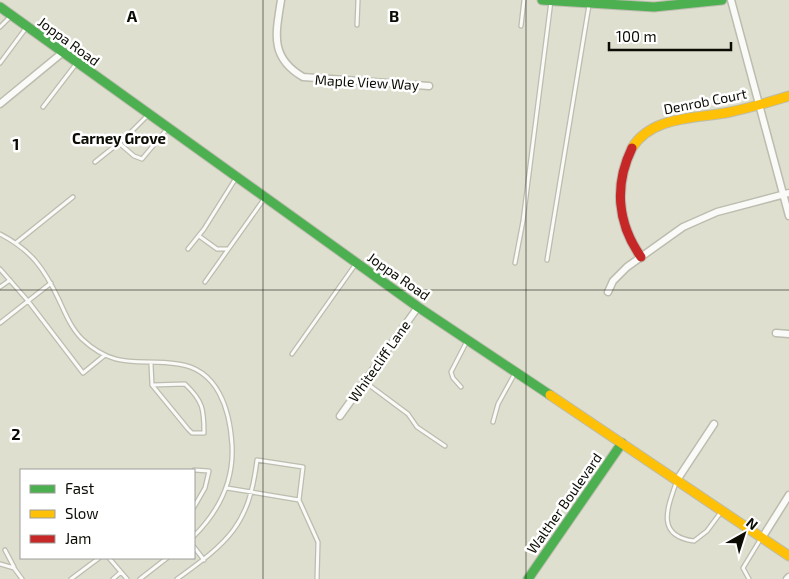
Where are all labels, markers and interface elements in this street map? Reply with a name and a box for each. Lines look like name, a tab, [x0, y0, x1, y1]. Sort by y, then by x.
text: A	[127, 6, 138, 25]
text: B	[389, 6, 399, 25]
street label: Joppa Road	[35, 13, 103, 69]
scale bar	[609, 20, 732, 52]
text: 100 m	[616, 27, 657, 45]
street label: Maple View Way	[314, 71, 420, 93]
street label: Denrob Court	[662, 85, 748, 117]
district label: Carney Grove	[72, 129, 166, 148]
text: 1	[13, 134, 19, 153]
street label: Joppa Road	[365, 248, 433, 304]
street label: Whitecliff Lane	[345, 317, 413, 405]
text: 2	[11, 424, 21, 443]
street label: Walther Boulevard	[523, 449, 605, 557]
legend	[20, 469, 195, 559]
text: Fast	[65, 479, 95, 497]
text: Slow	[65, 504, 99, 522]
north arrow	[719, 509, 769, 559]
text: N	[743, 514, 762, 533]
text: Jam	[65, 529, 91, 547]

